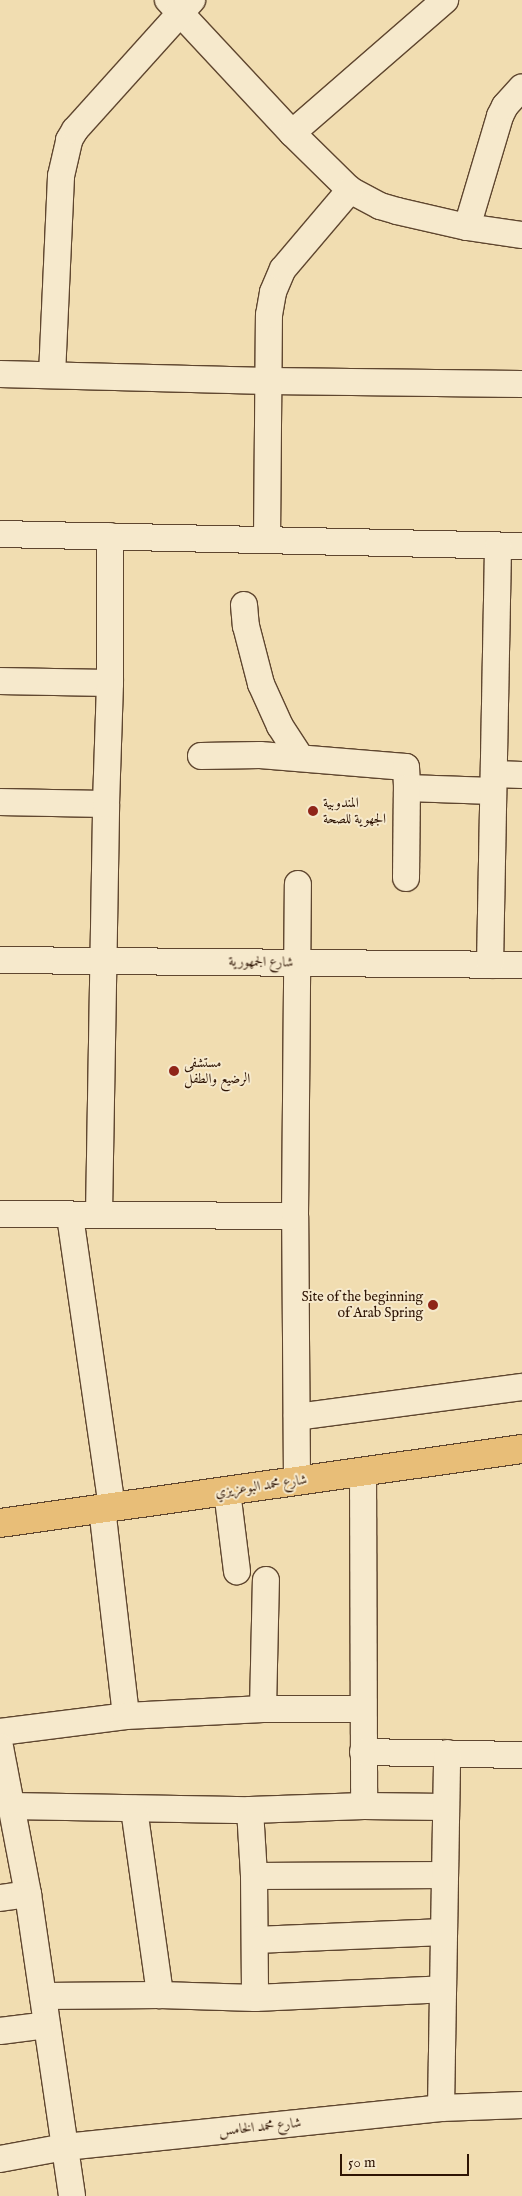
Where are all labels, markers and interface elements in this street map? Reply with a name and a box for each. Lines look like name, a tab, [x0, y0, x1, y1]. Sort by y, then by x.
place label: المندوبية الجهوية للصحة	[323, 795, 386, 828]
marker: المندوبية الجهوية للصحة	[307, 805, 319, 817]
street label: شارع الجمهورية	[228, 953, 294, 971]
place label: مستشفى الرضيع والطفل	[184, 1055, 250, 1088]
marker: مستشفى الرضيع والطفل	[168, 1065, 180, 1077]
place label: Site of the beginning of Arab Spring	[302, 1289, 423, 1321]
marker: Site of the beginning of Arab Spring	[427, 1299, 439, 1311]
street label: شارع محمد البوعزيزي	[214, 1471, 308, 1501]
street label: شارع محمد الخامس	[218, 2114, 302, 2140]
scale bar	[342, 2144, 471, 2176]
text: 50 m	[348, 2153, 376, 2172]

